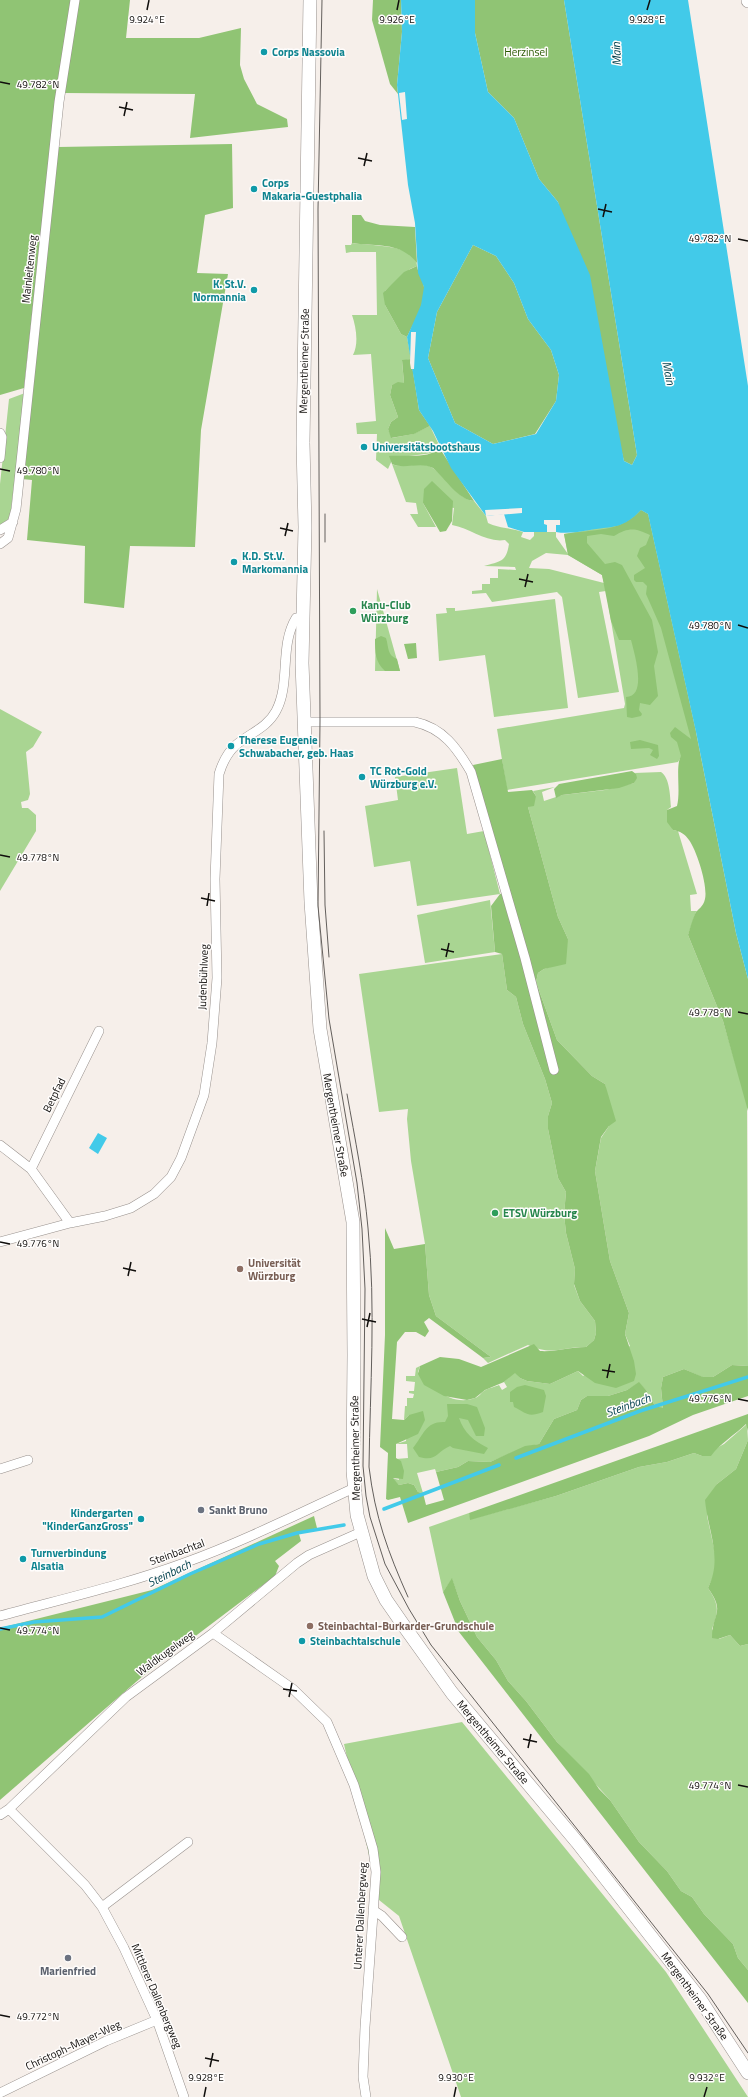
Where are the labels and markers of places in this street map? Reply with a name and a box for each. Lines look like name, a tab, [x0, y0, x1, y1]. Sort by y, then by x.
place label: Corps Nassovia	[272, 44, 345, 60]
marker: Corps Nassovia	[259, 47, 269, 57]
place label: Corps Makaria-Guestphalia	[262, 175, 362, 204]
marker: Corps Makaria-Guestphalia	[249, 184, 259, 194]
place label: K. St.V. Normannia	[193, 276, 246, 305]
marker: K. St.V. Normannia	[249, 285, 259, 295]
place label: Universitätsbootshaus	[372, 439, 480, 455]
marker: Universitätsbootshaus	[359, 442, 369, 452]
place label: K.D. St.V. Markomannia	[242, 548, 308, 577]
marker: K.D. St.V. Markomannia	[229, 557, 239, 567]
place label: Kanu-Club Würzburg	[361, 597, 411, 626]
marker: Kanu-Club Würzburg	[348, 606, 358, 616]
place label: Therese Eugenie Schwabacher, geb. Haas	[239, 732, 354, 761]
marker: Therese Eugenie Schwabacher, geb. Haas	[226, 741, 236, 751]
place label: TC Rot-Gold Würzburg e.V.	[370, 763, 437, 792]
marker: TC Rot-Gold Würzburg e.V.	[357, 772, 367, 782]
place label: ETSV Würzburg	[503, 1205, 577, 1221]
marker: ETSV Würzburg	[490, 1208, 500, 1218]
place label: Universität Würzburg	[248, 1255, 301, 1284]
marker: Universität Würzburg	[235, 1264, 245, 1274]
place label: Sankt Bruno	[209, 1502, 268, 1518]
place label: Kindergarten "KinderGanzGross"	[42, 1505, 133, 1534]
marker: Sankt Bruno	[196, 1505, 206, 1515]
marker: Kindergarten "KinderGanzGross"	[136, 1514, 146, 1524]
place label: Turnverbindung Alsatia	[31, 1545, 107, 1574]
marker: Turnverbindung Alsatia	[18, 1554, 28, 1564]
place label: Steinbachtal-Burkarder-Grundschule	[318, 1618, 495, 1634]
marker: Steinbachtal-Burkarder-Grundschule	[305, 1621, 315, 1631]
place label: Steinbachtalschule	[310, 1633, 401, 1649]
marker: Steinbachtalschule	[297, 1636, 307, 1646]
marker: Marienfried	[63, 1953, 73, 1963]
place label: Marienfried	[40, 1963, 96, 1979]

